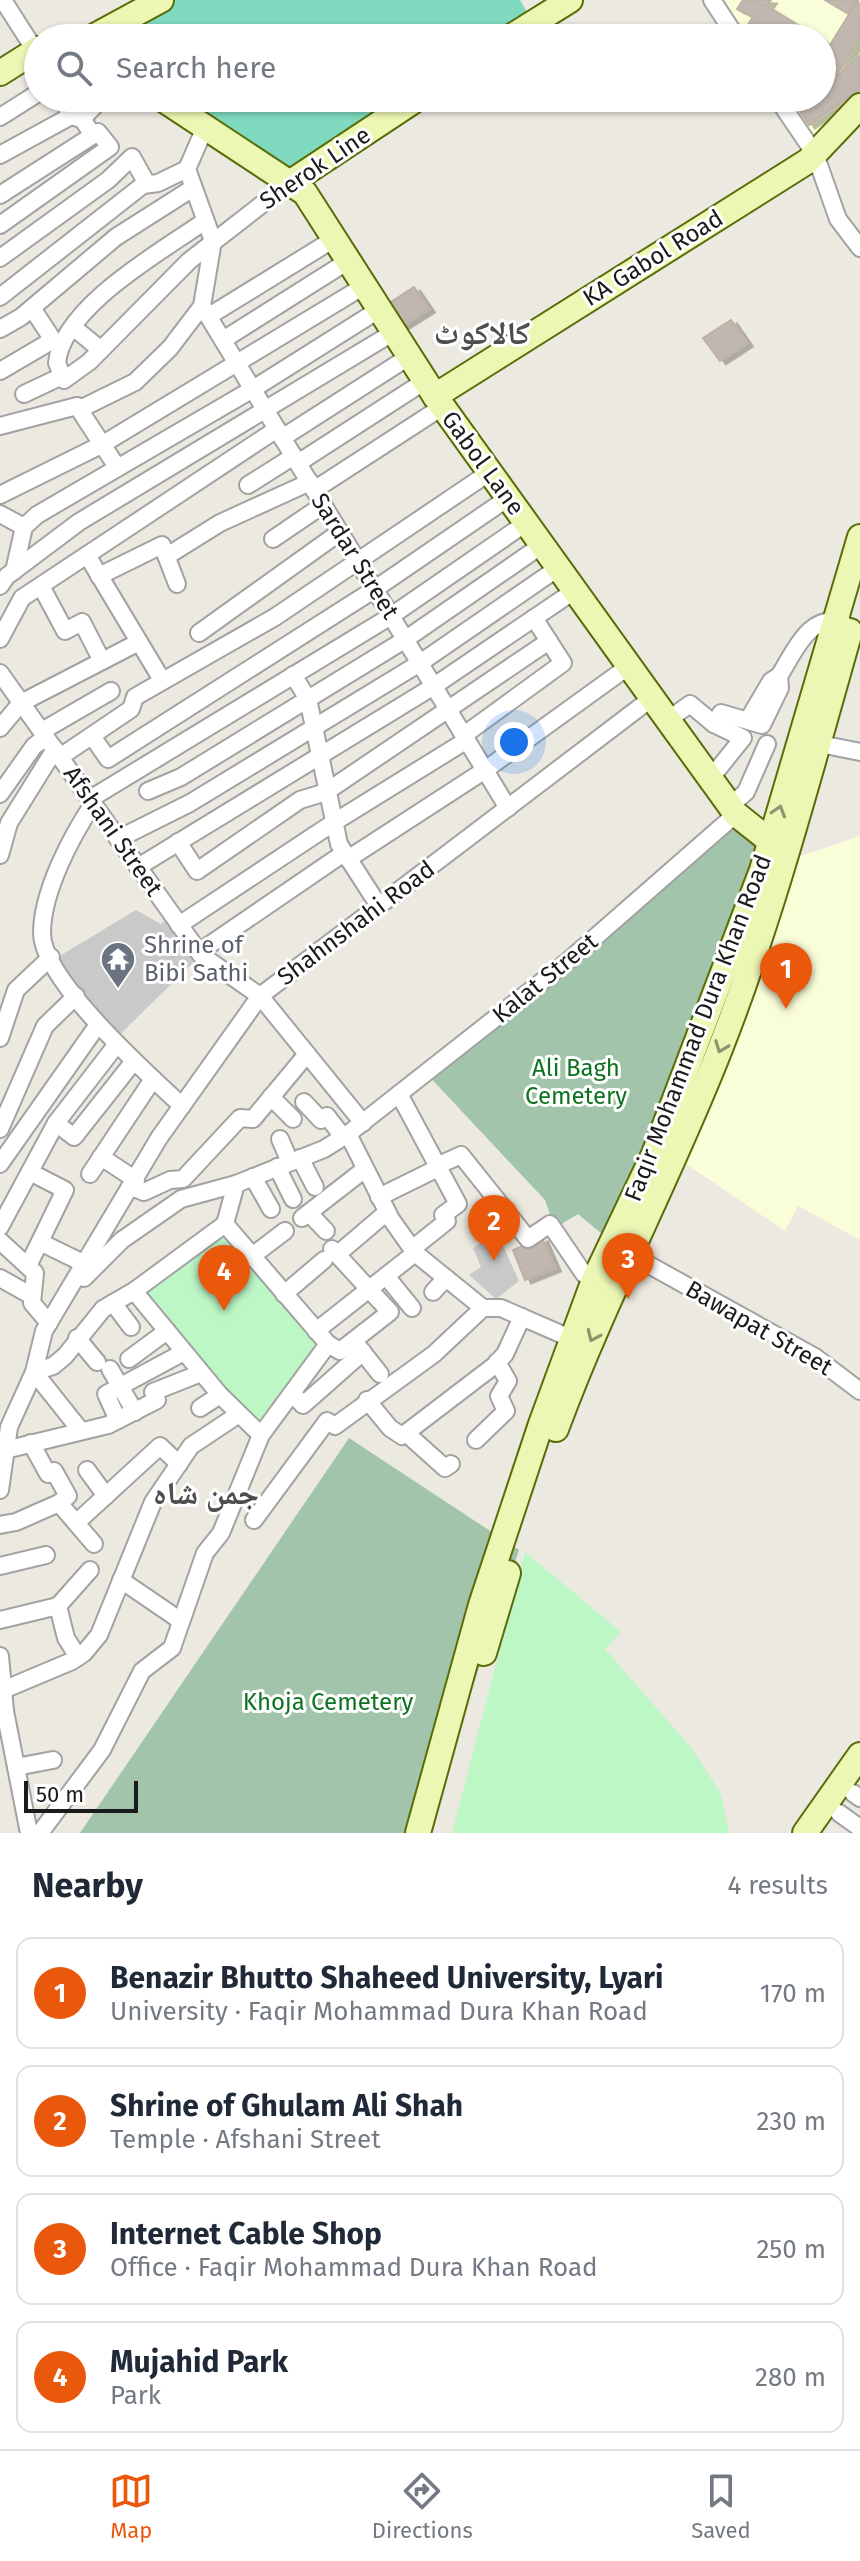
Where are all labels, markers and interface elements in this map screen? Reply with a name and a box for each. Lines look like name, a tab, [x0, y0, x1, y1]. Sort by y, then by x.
search box	[24, 24, 836, 112]
icon: search	[52, 46, 96, 90]
text: Search here	[116, 50, 276, 86]
street label: Sherok Line	[254, 121, 376, 215]
street label: KA Gabol Road	[578, 204, 728, 312]
district label: کالاکوٹ	[434, 314, 530, 352]
street label: Gabol Lane	[436, 406, 530, 520]
street label: Sardar Street	[305, 488, 405, 624]
your location	[494, 722, 534, 762]
street label: Afshani Street	[58, 761, 168, 902]
one-way arrow	[770, 804, 786, 818]
street label: Faqir Mohammad Dura Khan Road	[619, 851, 777, 1205]
street label: Shahnshahi Road	[272, 855, 440, 991]
street label: Kalat Street	[487, 927, 603, 1029]
place label: Shrine of Bibi Sathi	[144, 931, 248, 987]
temple icon: Shrine of Bibi Sathi	[99, 940, 137, 990]
pin: 1	[760, 943, 812, 1009]
one-way arrow	[714, 1039, 731, 1053]
park label: Ali Bagh Cemetery	[525, 1054, 627, 1110]
pin: 2	[468, 1195, 520, 1261]
pin: 3	[602, 1233, 654, 1299]
pin: 4	[198, 1245, 250, 1311]
street label: Bawapat Street	[681, 1275, 838, 1381]
one-way arrow	[587, 1328, 603, 1342]
district label: جمن شاہ	[153, 1474, 259, 1512]
park label: Khoja Cemetery	[243, 1688, 413, 1716]
scale bar	[24, 1777, 138, 1813]
text: 50 m	[36, 1781, 84, 1808]
text: Nearby	[32, 1865, 143, 1906]
text: 4 results	[727, 1870, 828, 1901]
text: Benazir Bhutto Shaheed University, Lyari	[110, 1960, 664, 1996]
text: 1	[54, 1978, 66, 2009]
text: 170 m	[760, 1978, 826, 2009]
text: University · Faqir Mohammad Dura Khan Road	[110, 1996, 648, 2027]
text: Shrine of Ghulam Ali Shah	[110, 2088, 463, 2124]
text: 2	[53, 2106, 67, 2137]
text: 230 m	[757, 2106, 826, 2137]
text: Temple · Afshani Street	[110, 2124, 381, 2155]
text: Internet Cable Shop	[110, 2216, 382, 2252]
text: 3	[53, 2234, 67, 2265]
text: 250 m	[756, 2234, 826, 2265]
text: Office · Faqir Mohammad Dura Khan Road	[110, 2252, 598, 2283]
text: Mujahid Park	[110, 2344, 288, 2380]
text: 4	[53, 2362, 67, 2393]
text: 280 m	[755, 2362, 826, 2393]
text: Park	[110, 2380, 161, 2411]
tab: Map	[109, 2469, 153, 2544]
tab: Directions	[372, 2469, 473, 2544]
tab: Saved	[691, 2469, 751, 2544]

